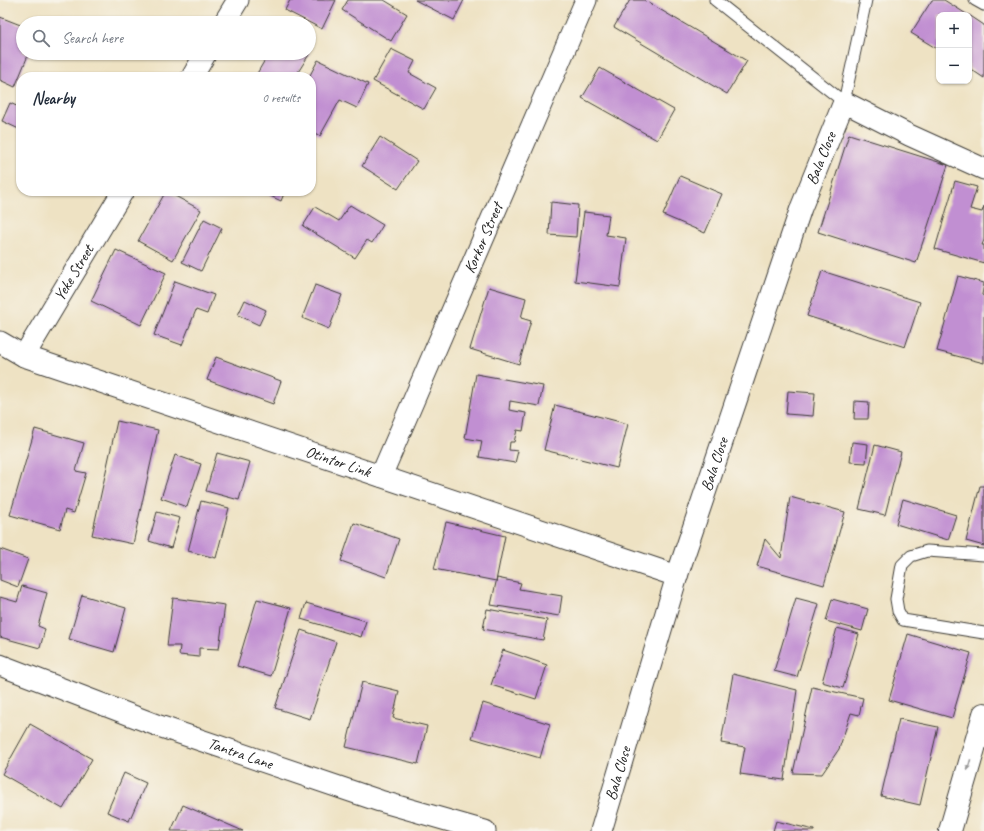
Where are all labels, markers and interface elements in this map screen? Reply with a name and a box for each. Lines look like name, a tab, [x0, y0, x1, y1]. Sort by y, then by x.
map controls	[936, 12, 972, 84]
button: +	[936, 12, 972, 48]
search box	[16, 16, 316, 60]
icon: search	[30, 27, 52, 49]
text: Search here	[62, 29, 123, 48]
button: −	[936, 48, 972, 84]
text: Nearby	[32, 88, 75, 109]
text: 0 results	[262, 90, 300, 106]
street label: Bala Close	[802, 127, 841, 188]
street label: Korkor Street	[460, 197, 508, 276]
street label: Yeke Street	[49, 240, 99, 304]
street label: Bala Close	[696, 433, 734, 494]
street label: Otintor Link	[303, 442, 374, 482]
street label: Tantra Lane	[205, 733, 277, 774]
street label: Bala Close	[601, 743, 636, 803]
one-way arrow	[966, 759, 972, 771]

